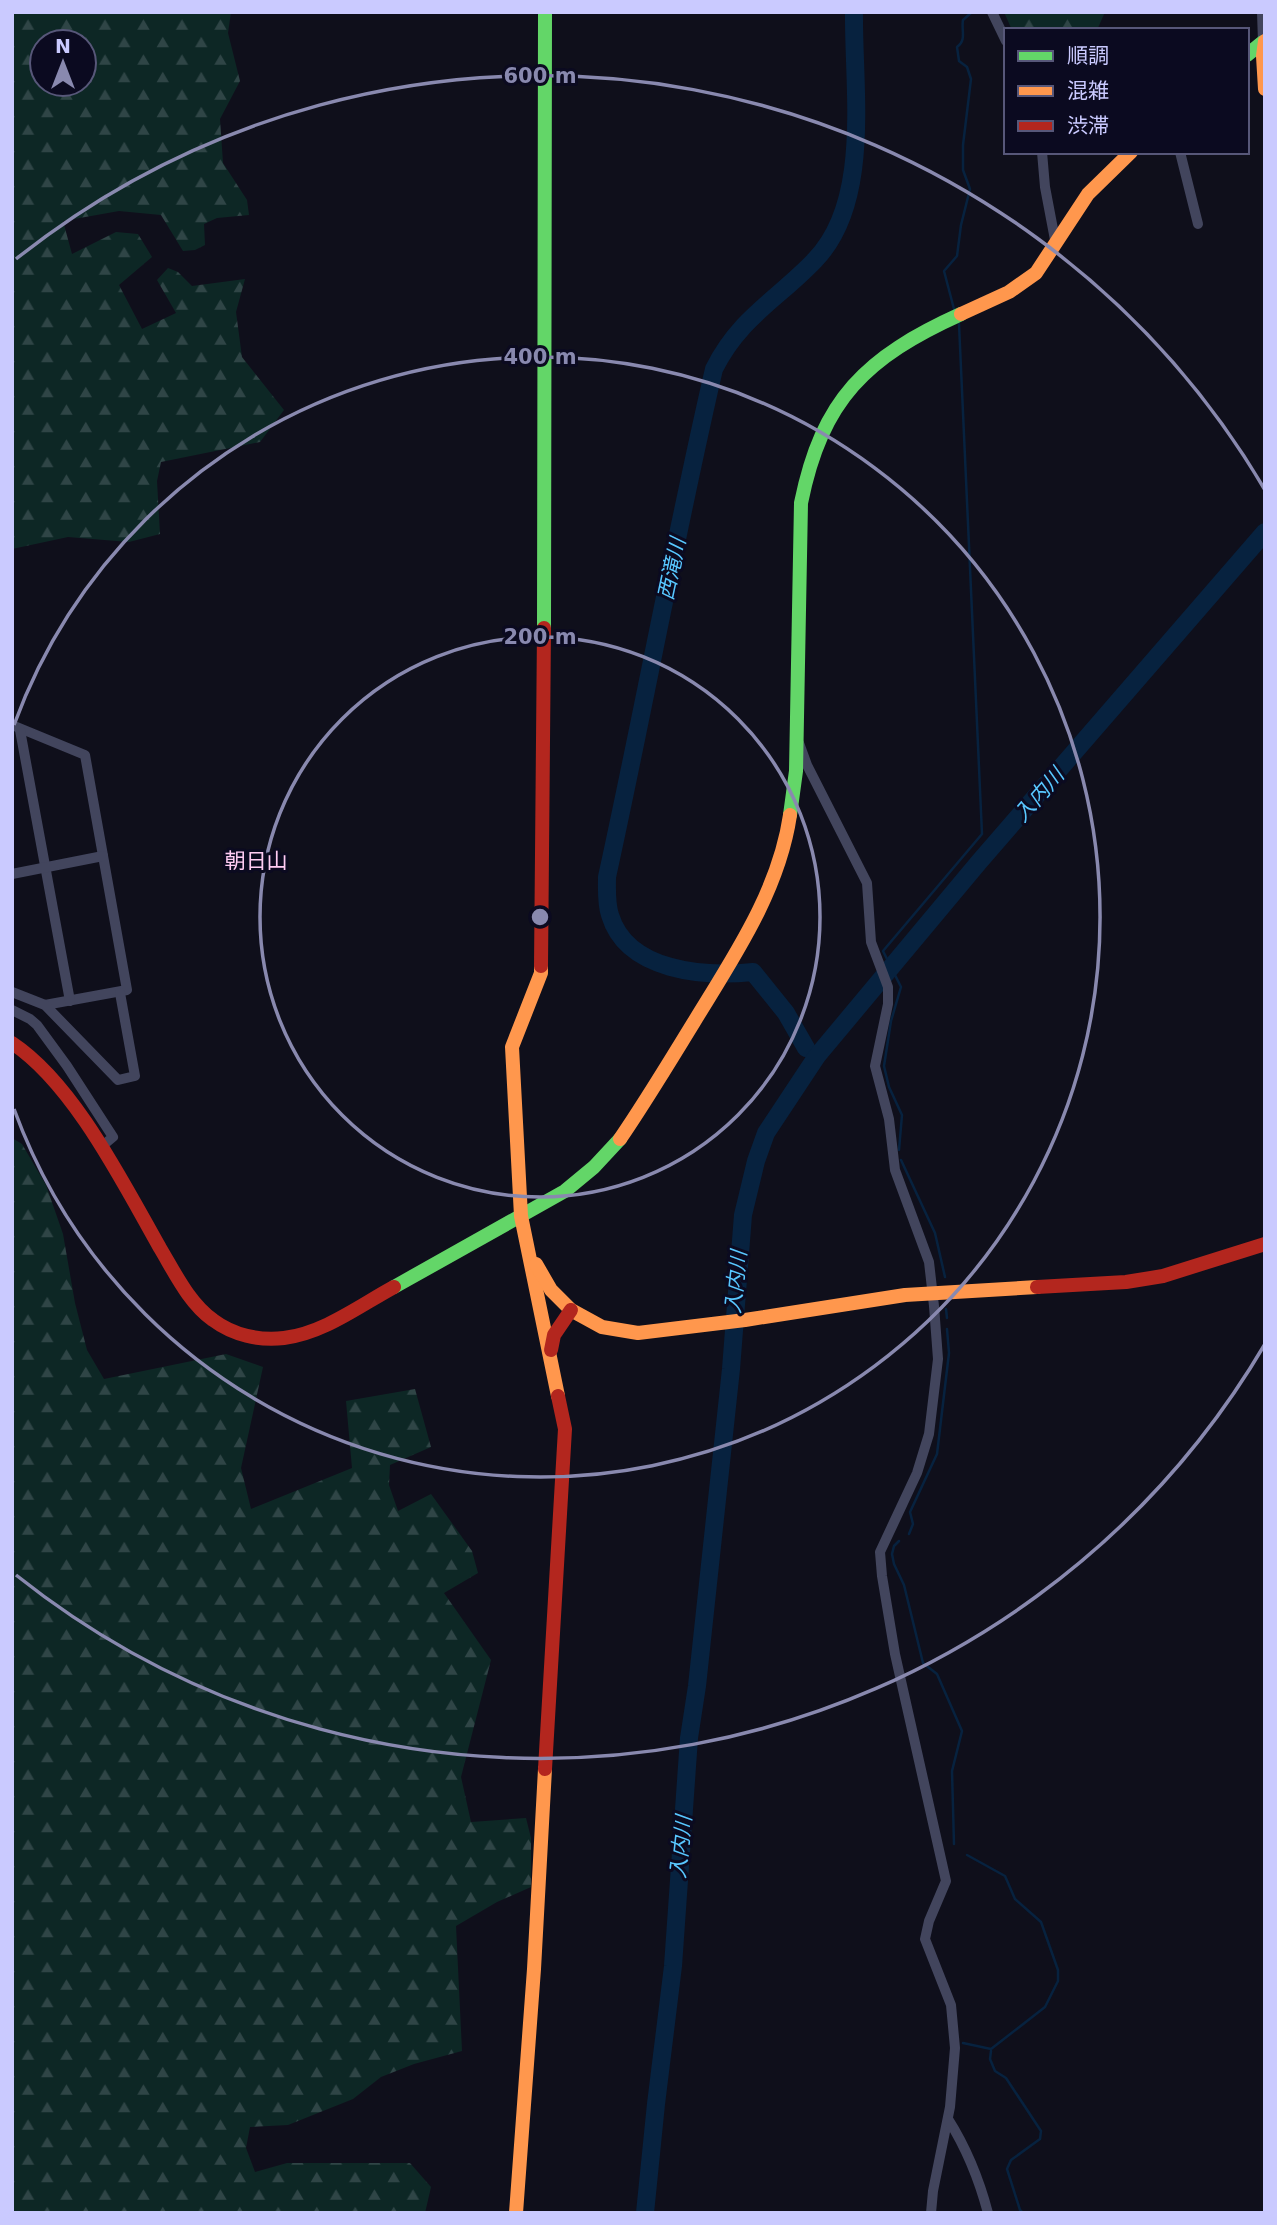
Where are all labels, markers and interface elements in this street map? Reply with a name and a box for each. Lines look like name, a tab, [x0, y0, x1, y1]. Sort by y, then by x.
north arrow	[28, 28, 98, 98]
legend	[1004, 28, 1249, 154]
text: N	[55, 35, 71, 57]
text: 順調	[1067, 44, 1109, 68]
text: 600 m	[503, 64, 577, 88]
text: 混雑	[1067, 79, 1109, 103]
text: 渋滞	[1067, 114, 1109, 138]
text: 400 m	[503, 345, 577, 369]
water label: 西滝川	[654, 534, 691, 602]
text: 200 m	[503, 625, 577, 649]
water label: 入内川	[1009, 762, 1070, 827]
district label: 朝日山	[225, 849, 288, 873]
centre of rings	[528, 905, 552, 929]
water label: 入内川	[721, 1247, 751, 1315]
water label: 入内川	[666, 1812, 696, 1880]

